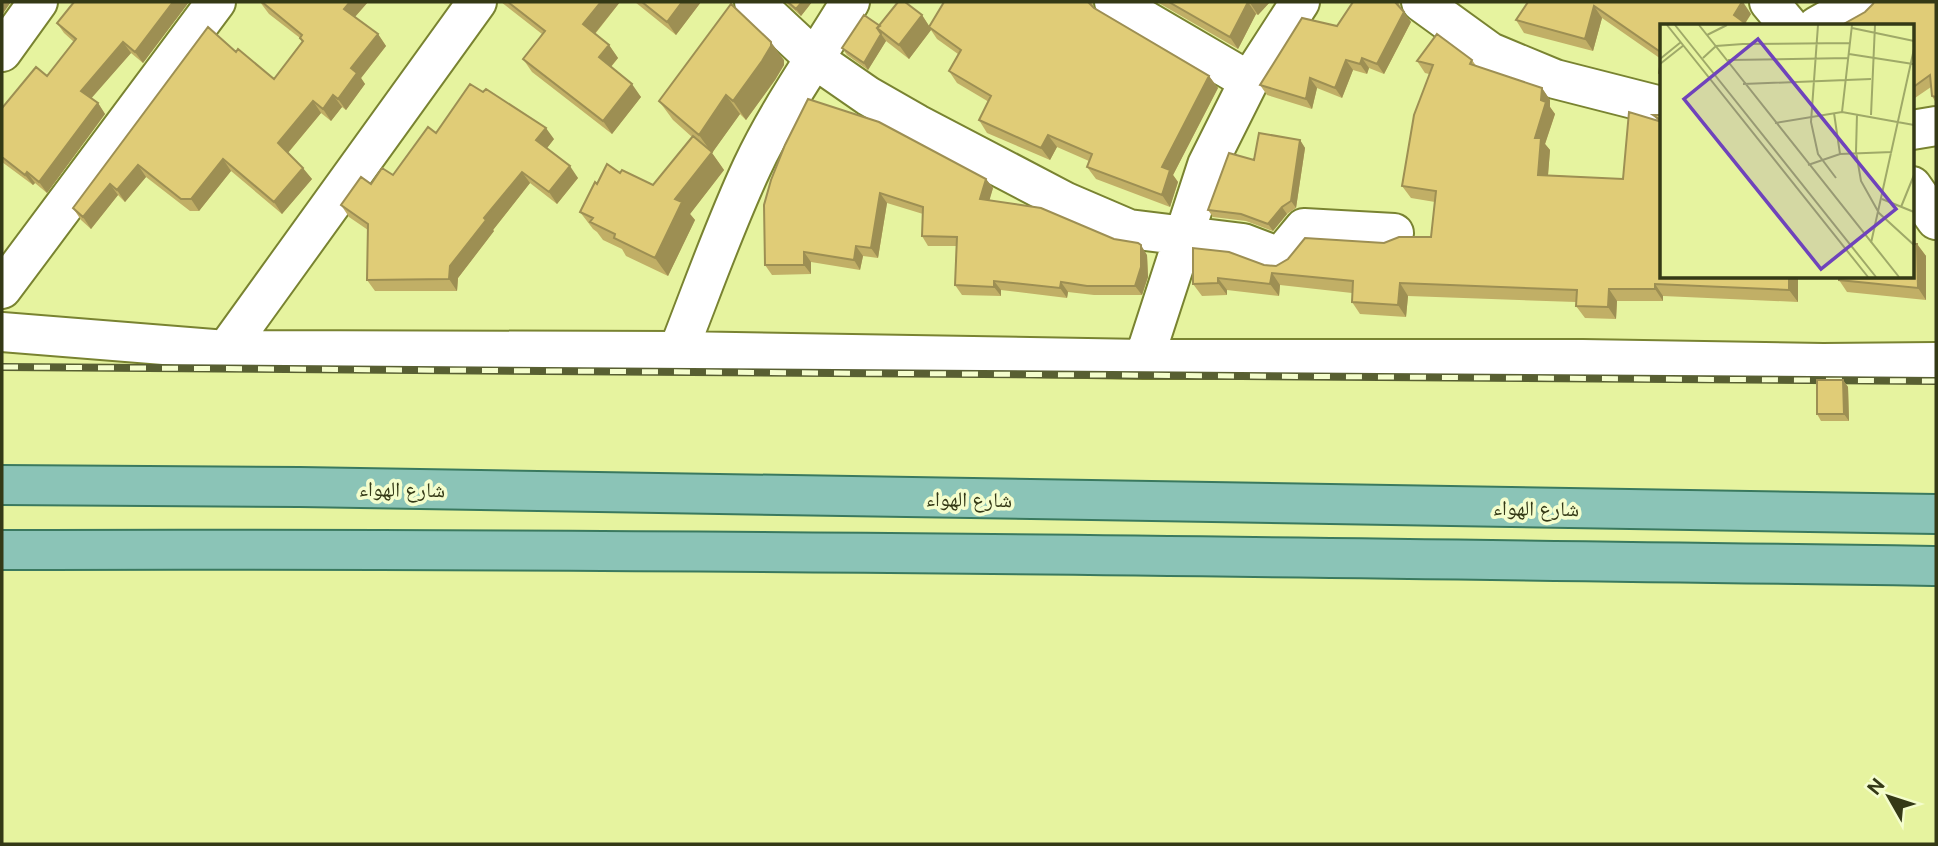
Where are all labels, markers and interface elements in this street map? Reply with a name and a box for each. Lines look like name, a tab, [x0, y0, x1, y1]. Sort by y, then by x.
inset map	[1660, 24, 1913, 278]
street label: شارع الهواء	[359, 476, 445, 503]
street label: شارع الهواء	[926, 486, 1012, 513]
street label: شارع الهواء	[1493, 495, 1579, 522]
north arrow	[1854, 762, 1924, 832]
text: N	[1863, 774, 1889, 799]

